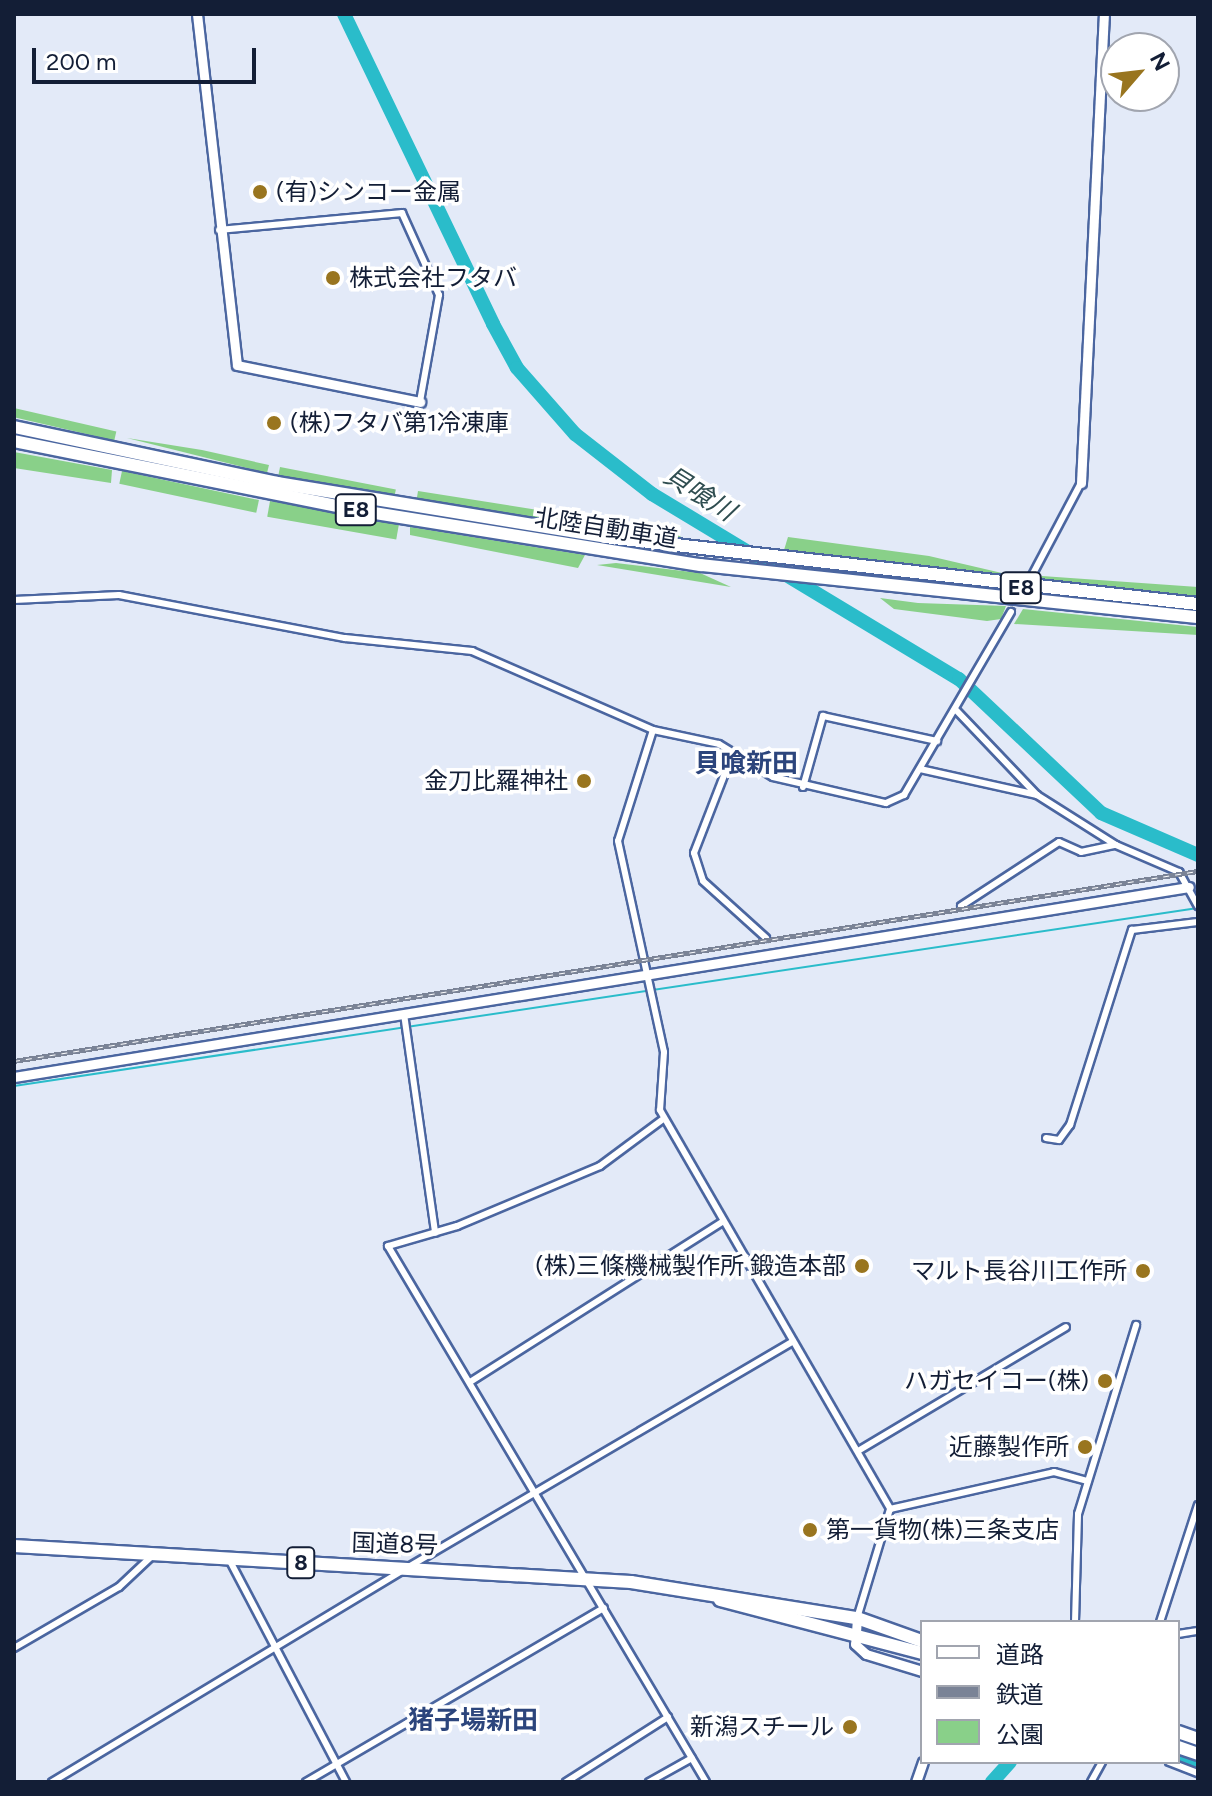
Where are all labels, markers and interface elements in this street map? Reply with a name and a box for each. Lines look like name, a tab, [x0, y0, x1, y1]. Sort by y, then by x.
scale bar	[36, 32, 260, 82]
north arrow	[1100, 32, 1180, 112]
text: 200 m	[46, 47, 117, 76]
text: N	[1144, 48, 1176, 75]
place label: (有)シンコー金属	[276, 178, 461, 206]
marker: (有)シンコー金属	[251, 183, 269, 201]
place label: 株式会社フタバ	[349, 264, 517, 292]
marker: 株式会社フタバ	[324, 269, 342, 287]
place label: (株)フタバ第1冷凍庫	[290, 409, 509, 437]
marker: (株)フタバ第1冷凍庫	[265, 414, 283, 432]
water label: 貝喰川	[658, 460, 740, 528]
road number: E8	[334, 492, 378, 528]
street label: 北陸自動車道	[533, 503, 679, 553]
road number: E8	[999, 570, 1043, 606]
district label: 貝喰新田	[694, 748, 798, 780]
place label: 金刀比羅神社	[424, 767, 568, 795]
marker: 金刀比羅神社	[575, 772, 593, 790]
place label: (株)三條機械製作所 鍛造本部	[535, 1252, 846, 1280]
marker: (株)三條機械製作所 鍛造本部	[853, 1257, 871, 1275]
place label: マルト長谷川工作所	[911, 1257, 1127, 1285]
marker: マルト長谷川工作所	[1134, 1262, 1152, 1280]
place label: ハガセイコー(株)	[904, 1367, 1089, 1395]
marker: ハガセイコー(株)	[1096, 1372, 1114, 1390]
place label: 近藤製作所	[949, 1433, 1069, 1461]
marker: 近藤製作所	[1076, 1438, 1094, 1456]
place label: 第一貨物(株)三条支店	[826, 1516, 1059, 1544]
marker: 第一貨物(株)三条支店	[801, 1521, 819, 1539]
street label: 国道8号	[351, 1528, 439, 1560]
road number: 8	[285, 1545, 317, 1581]
legend	[920, 1620, 1180, 1764]
text: 道路	[996, 1640, 1044, 1669]
text: 鉄道	[996, 1680, 1044, 1709]
district label: 猪子場新田	[408, 1705, 538, 1737]
place label: 新潟スチール	[690, 1713, 834, 1741]
marker: 新潟スチール	[841, 1718, 859, 1736]
text: 公園	[996, 1720, 1044, 1749]

